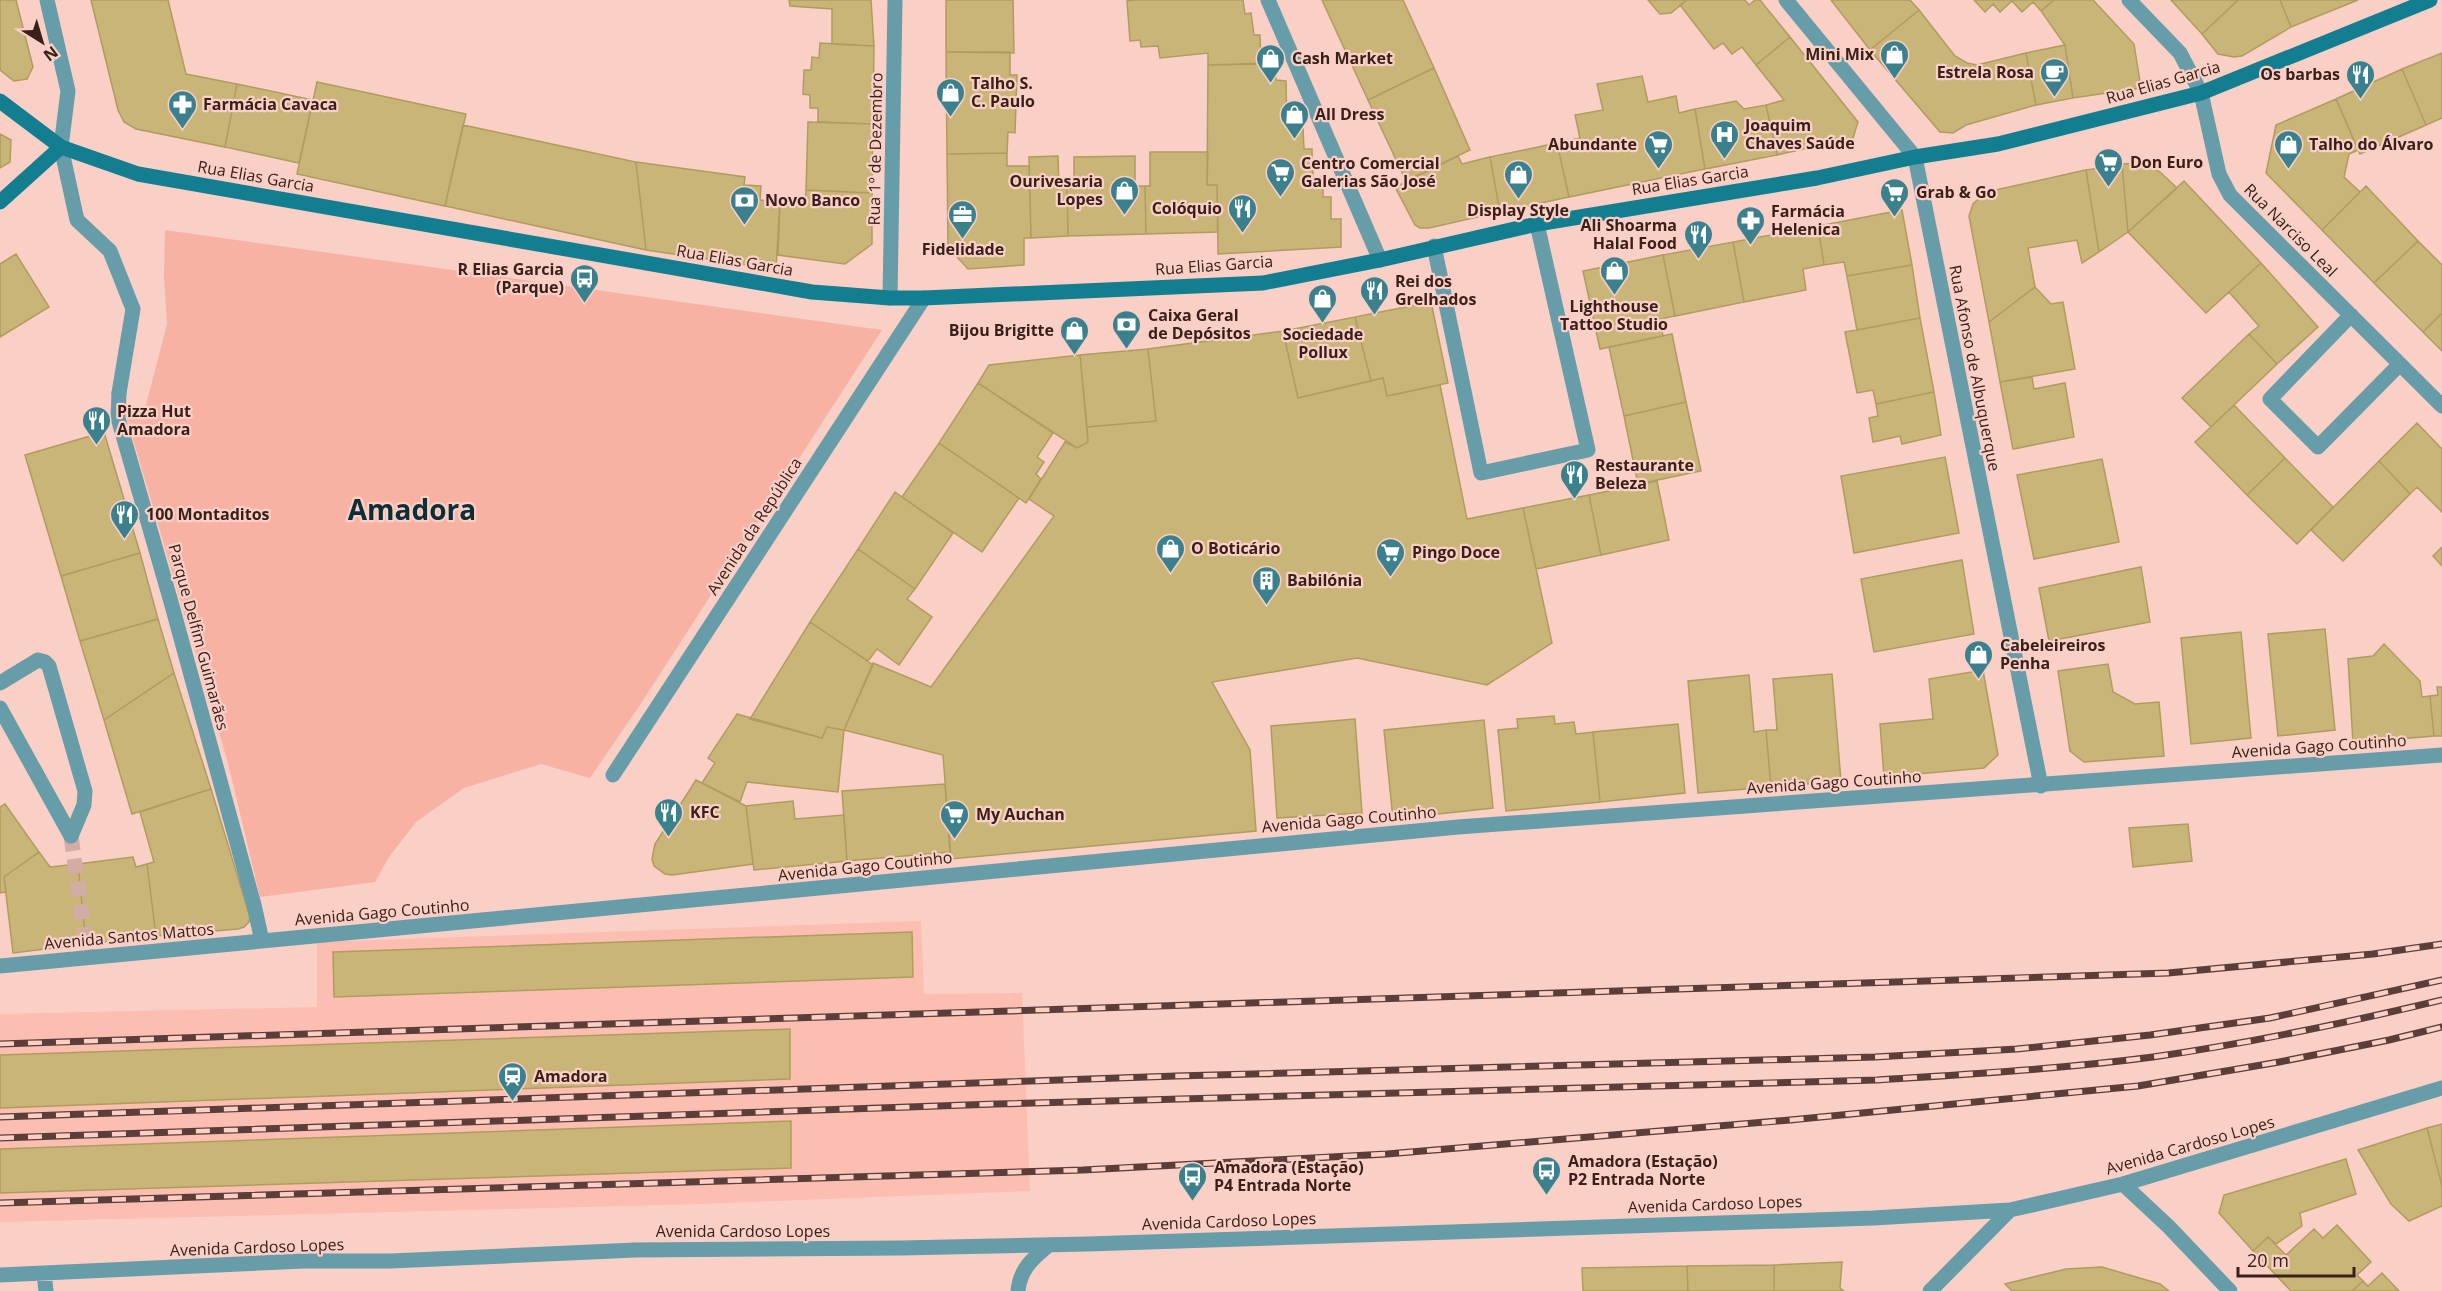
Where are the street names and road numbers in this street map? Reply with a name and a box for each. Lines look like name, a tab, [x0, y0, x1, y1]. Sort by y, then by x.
street label: Rua Elias Garcia	[2103, 55, 2223, 109]
street label: Rua 1º de Dezembro	[863, 72, 887, 226]
street label: Rua Elias Garcia	[196, 155, 316, 197]
street label: Rua Elias Garcia	[1630, 160, 1750, 200]
street label: Rua Narciso Leal	[2240, 179, 2342, 281]
street label: Rua Elias Garcia	[675, 239, 795, 281]
street label: Rua Elias Garcia	[1154, 250, 1274, 280]
street label: Rua Afonso de Albuquerque	[1944, 263, 2006, 473]
street label: Avenida da República	[701, 453, 807, 599]
street label: Parque Delfim Guimarães	[164, 541, 234, 733]
street label: Avenida Gago Coutinho	[2231, 729, 2407, 763]
street label: Avenida Gago Coutinho	[1746, 765, 1922, 799]
street label: Avenida Gago Coutinho	[1261, 800, 1437, 838]
street label: Avenida Gago Coutinho	[777, 846, 953, 886]
street label: Avenida Gago Coutinho	[294, 893, 470, 931]
street label: Avenida Santos Mattos	[43, 918, 215, 954]
street label: Avenida Cardoso Lopes	[2103, 1110, 2277, 1180]
street label: Avenida Cardoso Lopes	[1627, 1190, 1803, 1218]
street label: Avenida Cardoso Lopes	[1141, 1207, 1317, 1235]
street label: Avenida Cardoso Lopes	[656, 1220, 830, 1242]
street label: Avenida Cardoso Lopes	[169, 1233, 345, 1261]

